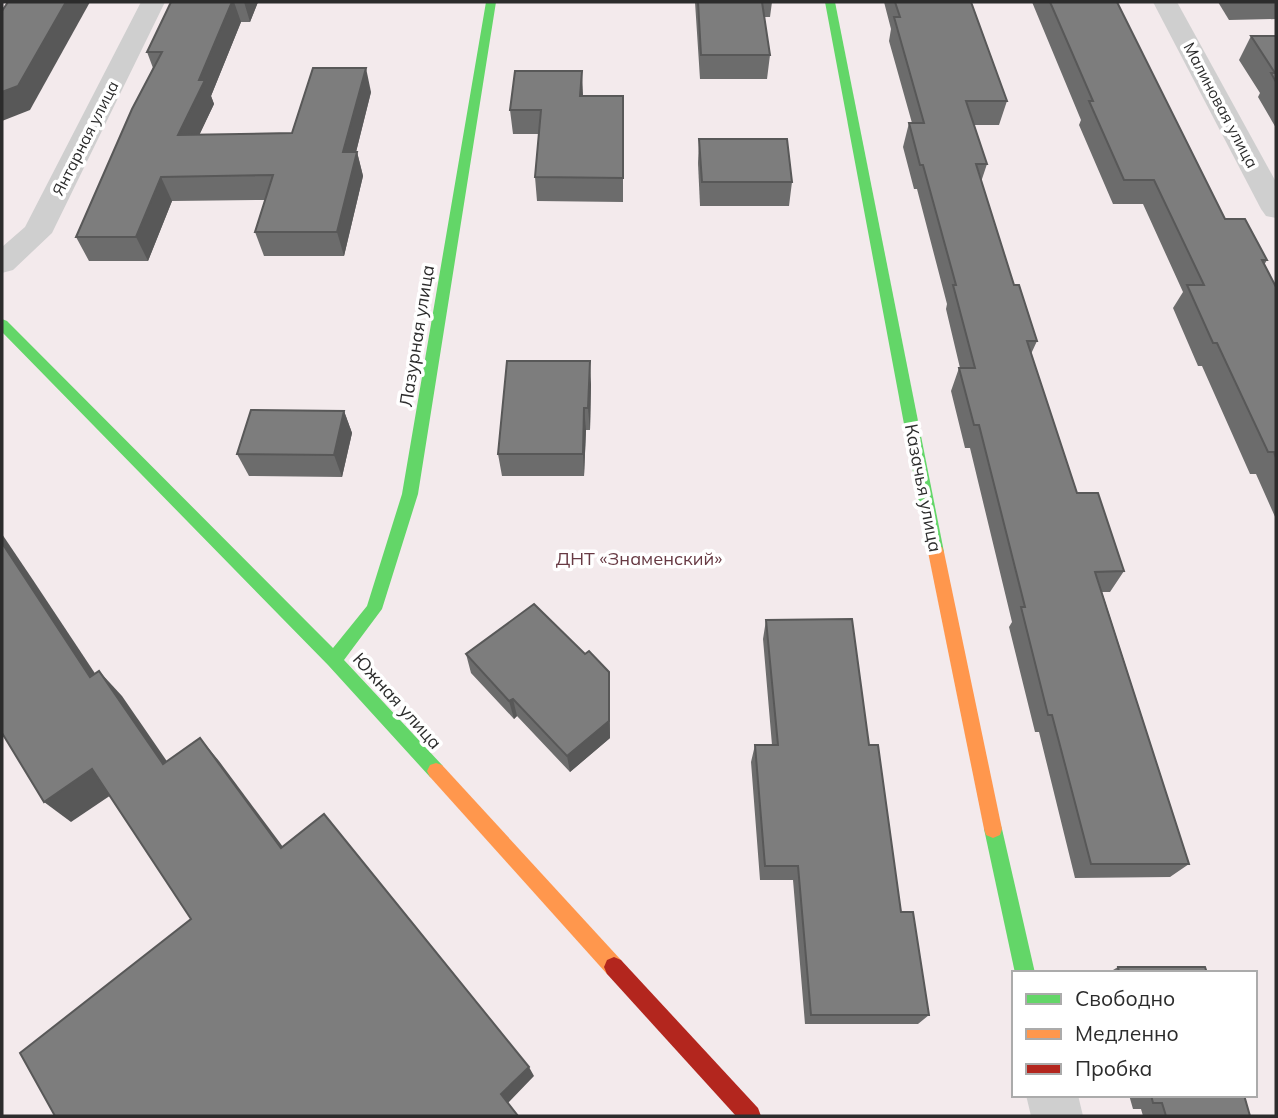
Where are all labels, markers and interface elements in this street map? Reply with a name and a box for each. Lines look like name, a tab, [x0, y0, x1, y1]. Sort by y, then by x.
street label: Малиновая улица	[1179, 39, 1263, 171]
street label: Янтарная улица	[47, 77, 123, 199]
street label: Лазурная улица	[394, 263, 439, 409]
street label: Казачья улица	[900, 422, 947, 554]
park label: ДНТ «Знаменский»	[556, 547, 722, 570]
street label: Южная улица	[348, 648, 447, 754]
legend	[1012, 971, 1257, 1097]
text: Свободно	[1075, 985, 1175, 1011]
text: Медленно	[1075, 1020, 1179, 1046]
text: Пробка	[1075, 1055, 1152, 1081]

